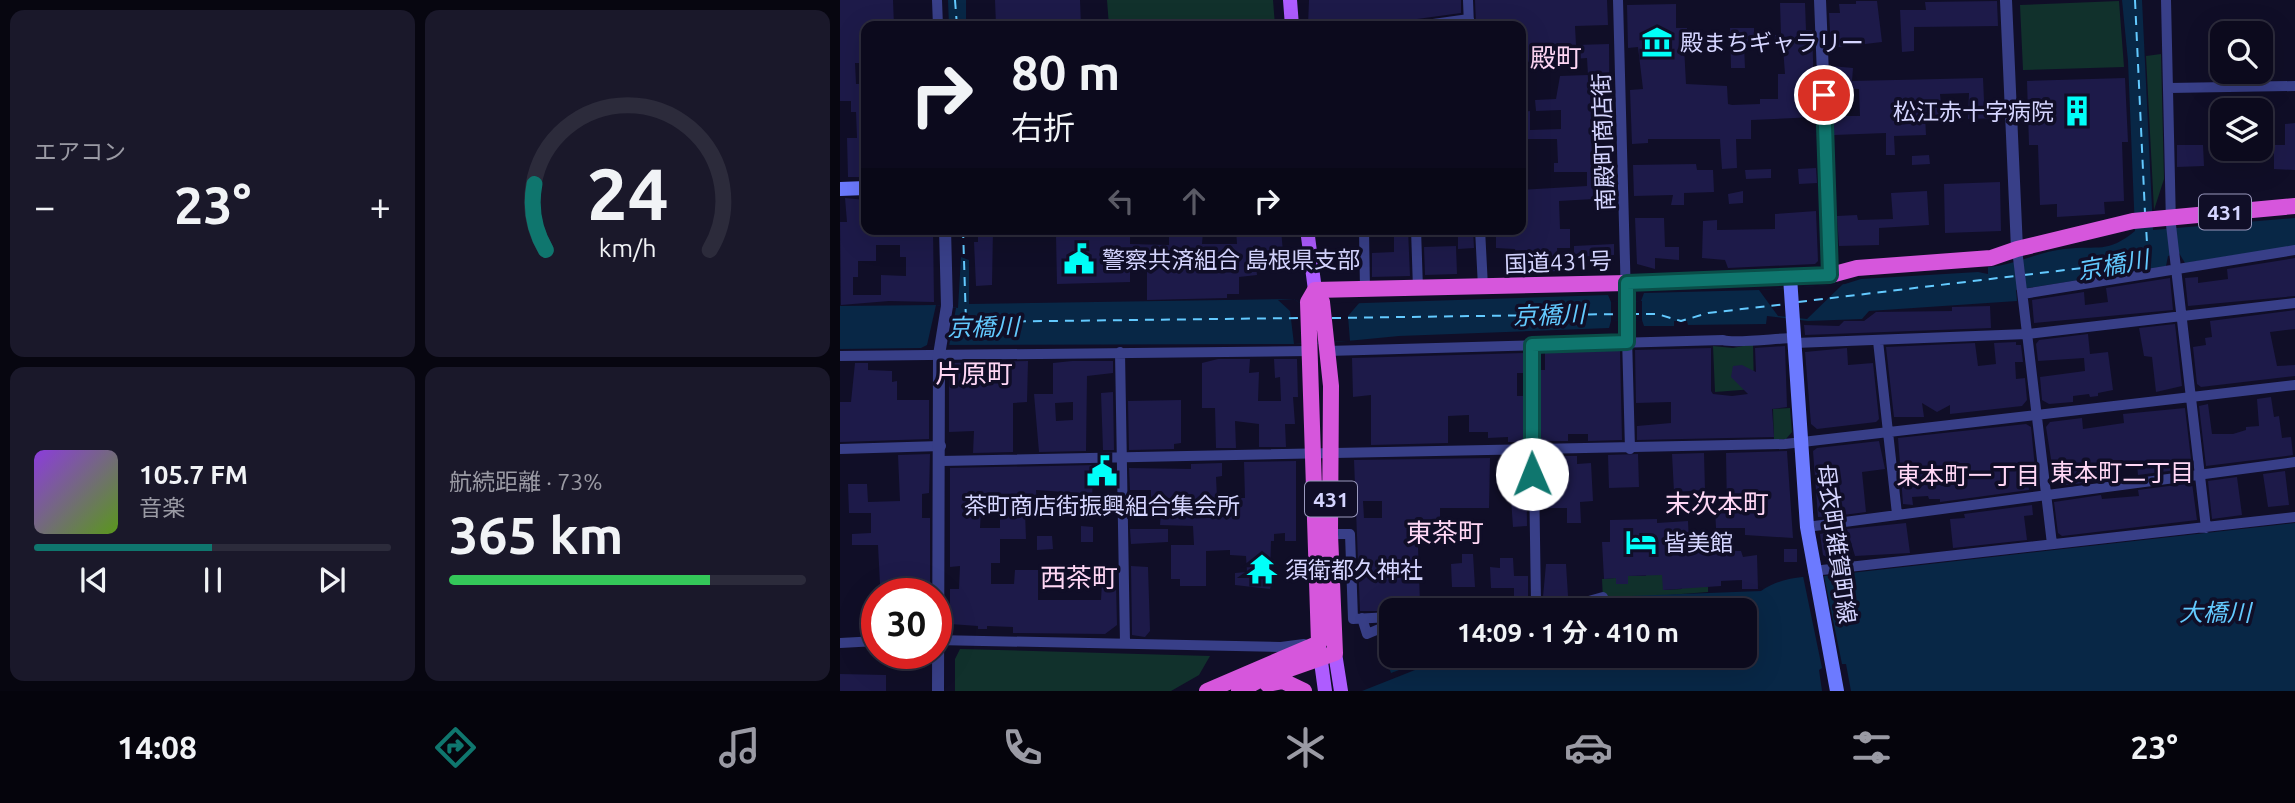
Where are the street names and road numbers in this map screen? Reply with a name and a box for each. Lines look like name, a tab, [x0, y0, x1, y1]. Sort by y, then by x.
street label: 南殿町商店街	[1588, 73, 1618, 211]
road number: 431	[2199, 194, 2251, 230]
street label: 国道431号	[1504, 248, 1612, 276]
street label: 母衣町雑賀町線	[1813, 463, 1861, 625]
road number: 431	[1305, 482, 1357, 516]

